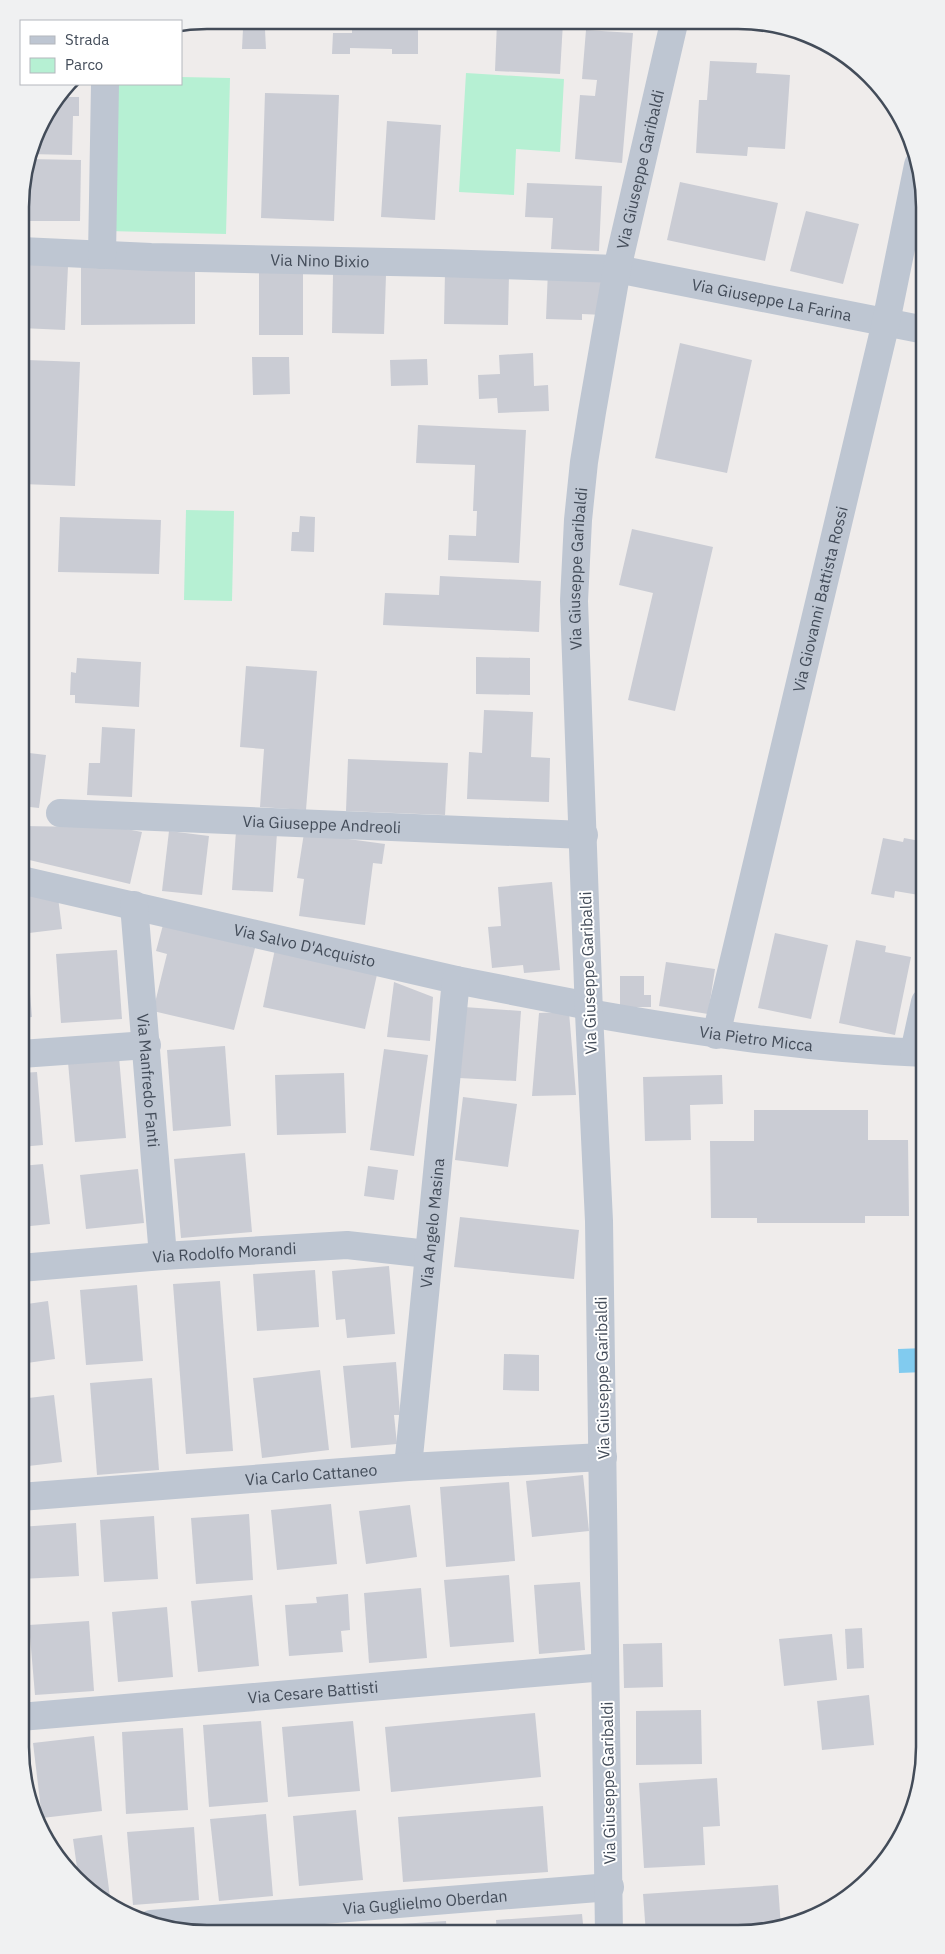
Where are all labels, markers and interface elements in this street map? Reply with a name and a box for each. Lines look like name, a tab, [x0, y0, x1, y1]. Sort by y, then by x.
legend	[20, 20, 182, 85]
text: Strada	[65, 30, 109, 49]
text: Parco	[65, 55, 103, 74]
street label: Via Giuseppe Garibaldi	[612, 88, 668, 251]
street label: Via Nino Bixio	[270, 249, 369, 272]
street label: Via Giuseppe La Farina	[690, 274, 854, 325]
street label: Via Giuseppe Garibaldi	[564, 486, 591, 650]
street label: Via Giovanni Battista Rossi	[788, 504, 852, 694]
street label: Via Giuseppe Andreoli	[242, 811, 401, 837]
street label: Via Giuseppe Garibaldi	[575, 891, 601, 1055]
street label: Via Salvo D'Acquisto	[232, 919, 378, 971]
street label: Via Manfredo Fanti	[133, 1013, 164, 1148]
street label: Via Pietro Micca	[698, 1021, 814, 1055]
street label: Via Angelo Masina	[416, 1157, 448, 1289]
street label: Via Rodolfo Morandi	[152, 1238, 297, 1267]
street label: Via Giuseppe Garibaldi	[591, 1296, 613, 1460]
street label: Via Carlo Cattaneo	[244, 1459, 378, 1490]
street label: Via Cesare Battisti	[247, 1676, 379, 1708]
street label: Via Giuseppe Garibaldi	[597, 1701, 619, 1865]
street label: Via Guglielmo Oberdan	[342, 1885, 508, 1919]

